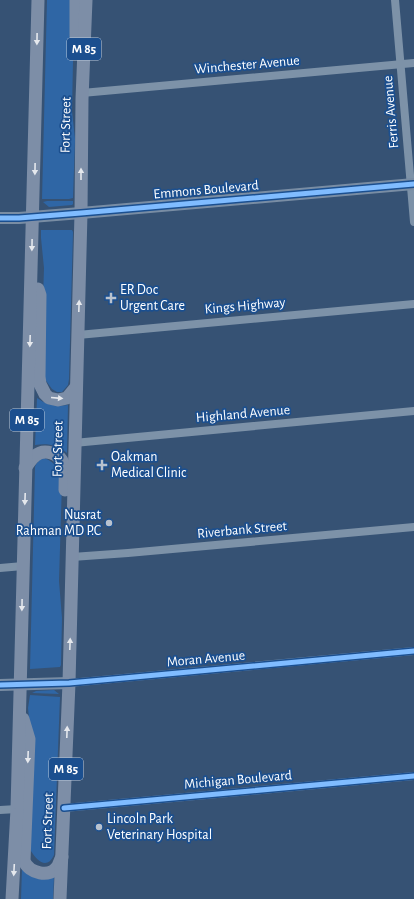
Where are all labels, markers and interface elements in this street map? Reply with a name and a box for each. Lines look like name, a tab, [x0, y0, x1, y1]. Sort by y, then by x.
one-way arrow	[34, 33, 41, 45]
road number: M 85	[67, 38, 101, 60]
street label: Winchester Avenue	[194, 53, 300, 77]
street label: Ferris Avenue	[381, 75, 401, 149]
street label: Fort Street	[59, 96, 74, 153]
one-way arrow	[31, 163, 38, 175]
one-way arrow	[78, 167, 84, 180]
street label: Emmons Boulevard	[153, 178, 259, 202]
one-way arrow	[29, 239, 35, 252]
place label: ER Doc Urgent Care	[120, 283, 185, 313]
marker: ER Doc Urgent Care	[105, 292, 117, 304]
street label: Kings Highway	[204, 296, 286, 316]
one-way arrow	[75, 300, 82, 312]
one-way arrow	[26, 335, 33, 347]
one-way arrow	[51, 395, 63, 402]
street label: Highland Avenue	[195, 403, 291, 425]
road number: M 85	[10, 409, 44, 431]
street label: Fort Street	[51, 420, 66, 477]
place label: Oakman Medical Clinic	[111, 450, 187, 480]
marker: Oakman Medical Clinic	[96, 459, 108, 471]
one-way arrow	[21, 493, 28, 505]
place label: Nusrat Rahman MD P.C	[16, 508, 102, 538]
marker: Nusrat Rahman MD P.C	[104, 518, 114, 528]
street label: Riverbank Street	[196, 519, 288, 541]
one-way arrow	[19, 599, 25, 612]
one-way arrow	[67, 637, 73, 650]
street label: Moran Avenue	[166, 649, 246, 669]
one-way arrow	[64, 725, 70, 738]
one-way arrow	[25, 751, 32, 763]
road number: M 85	[49, 758, 83, 780]
street label: Michigan Boulevard	[184, 768, 292, 792]
street label: Fort Street	[40, 792, 56, 850]
place label: Lincoln Park Veterinary Hospital	[107, 812, 212, 842]
marker: Lincoln Park Veterinary Hospital	[94, 822, 104, 832]
one-way arrow	[11, 864, 17, 877]

